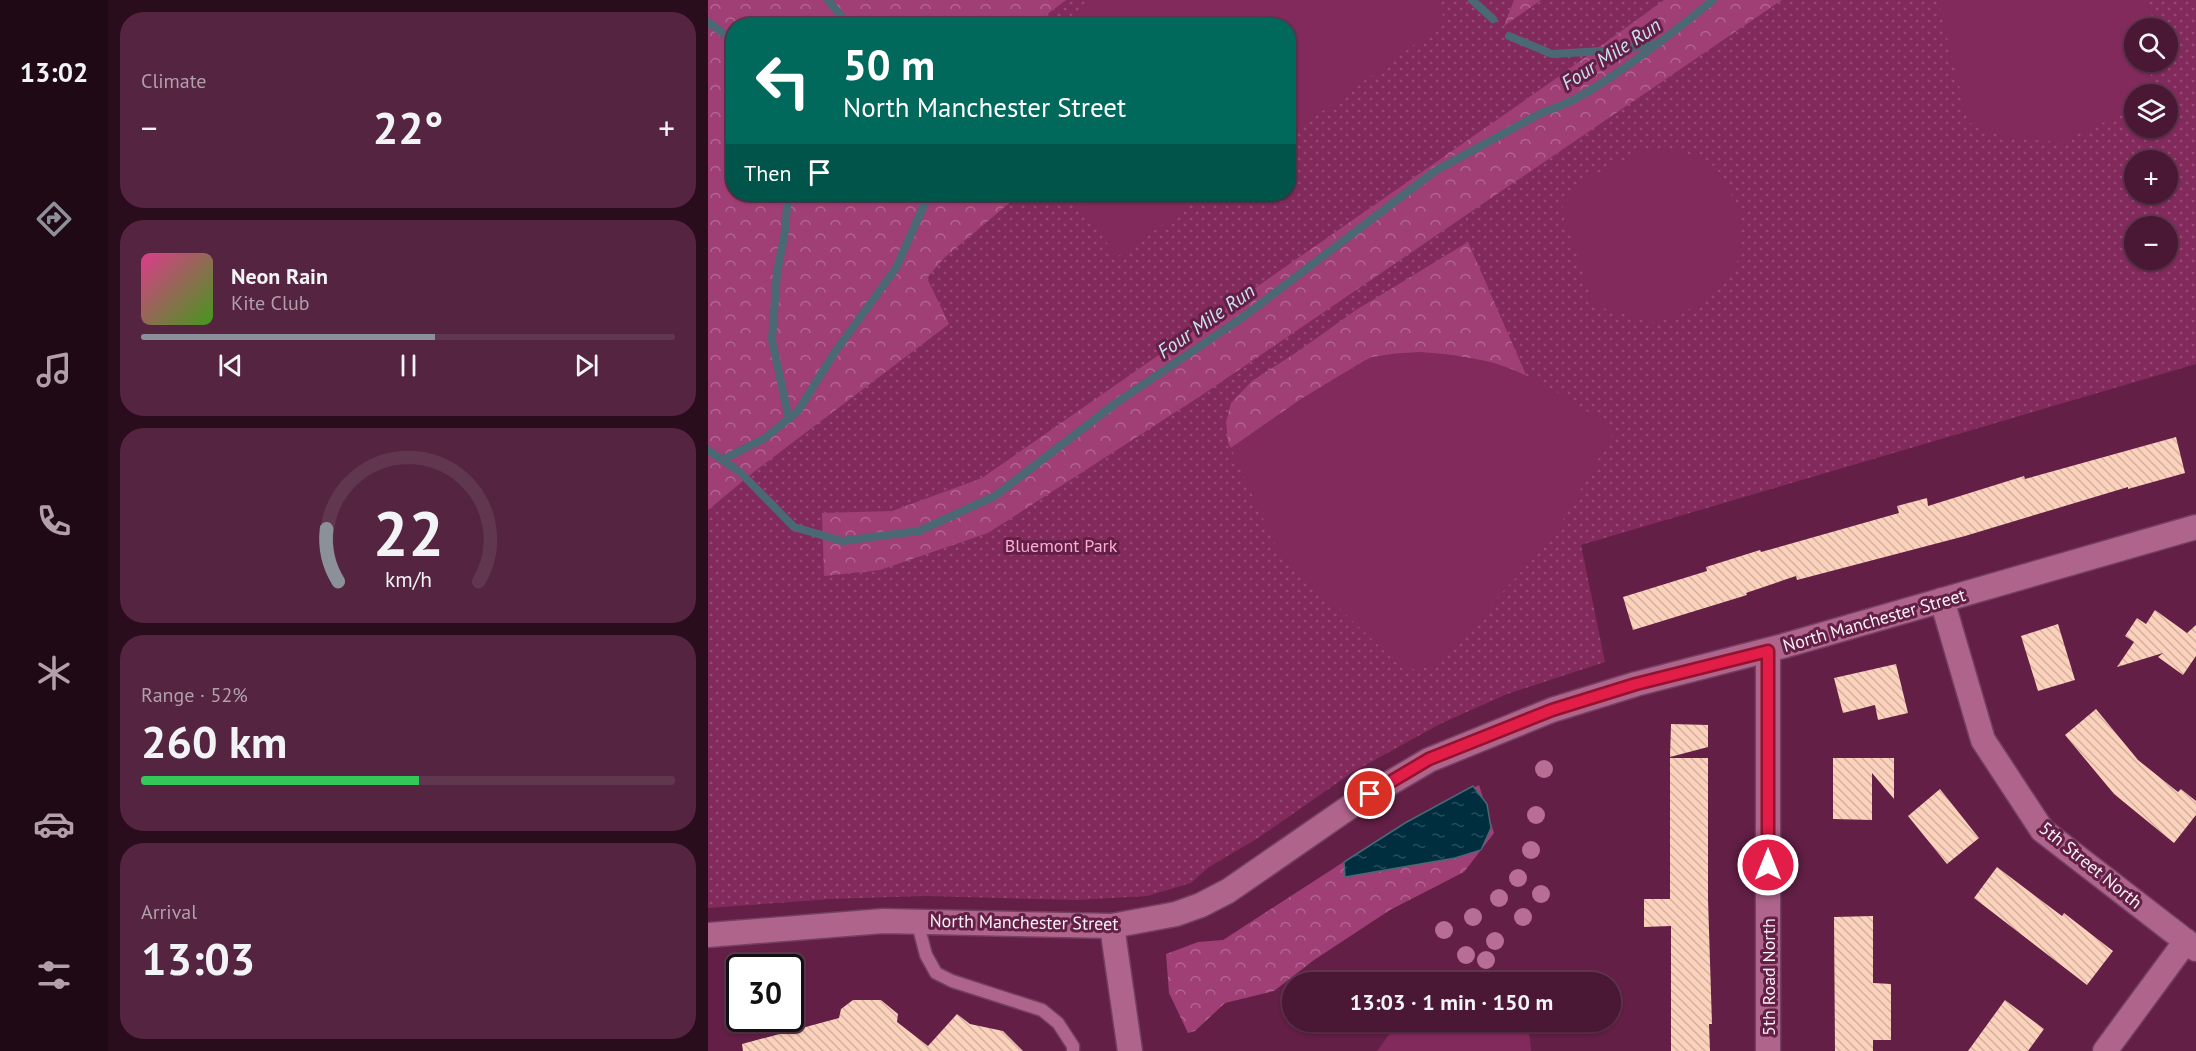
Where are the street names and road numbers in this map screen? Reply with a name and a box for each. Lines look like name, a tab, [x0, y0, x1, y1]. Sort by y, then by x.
street label: North Manchester Street	[1780, 583, 1968, 657]
street label: 5th Street North	[2035, 817, 2147, 913]
street label: North Manchester Street	[929, 909, 1119, 935]
street label: 5th Road North	[1757, 918, 1780, 1036]

